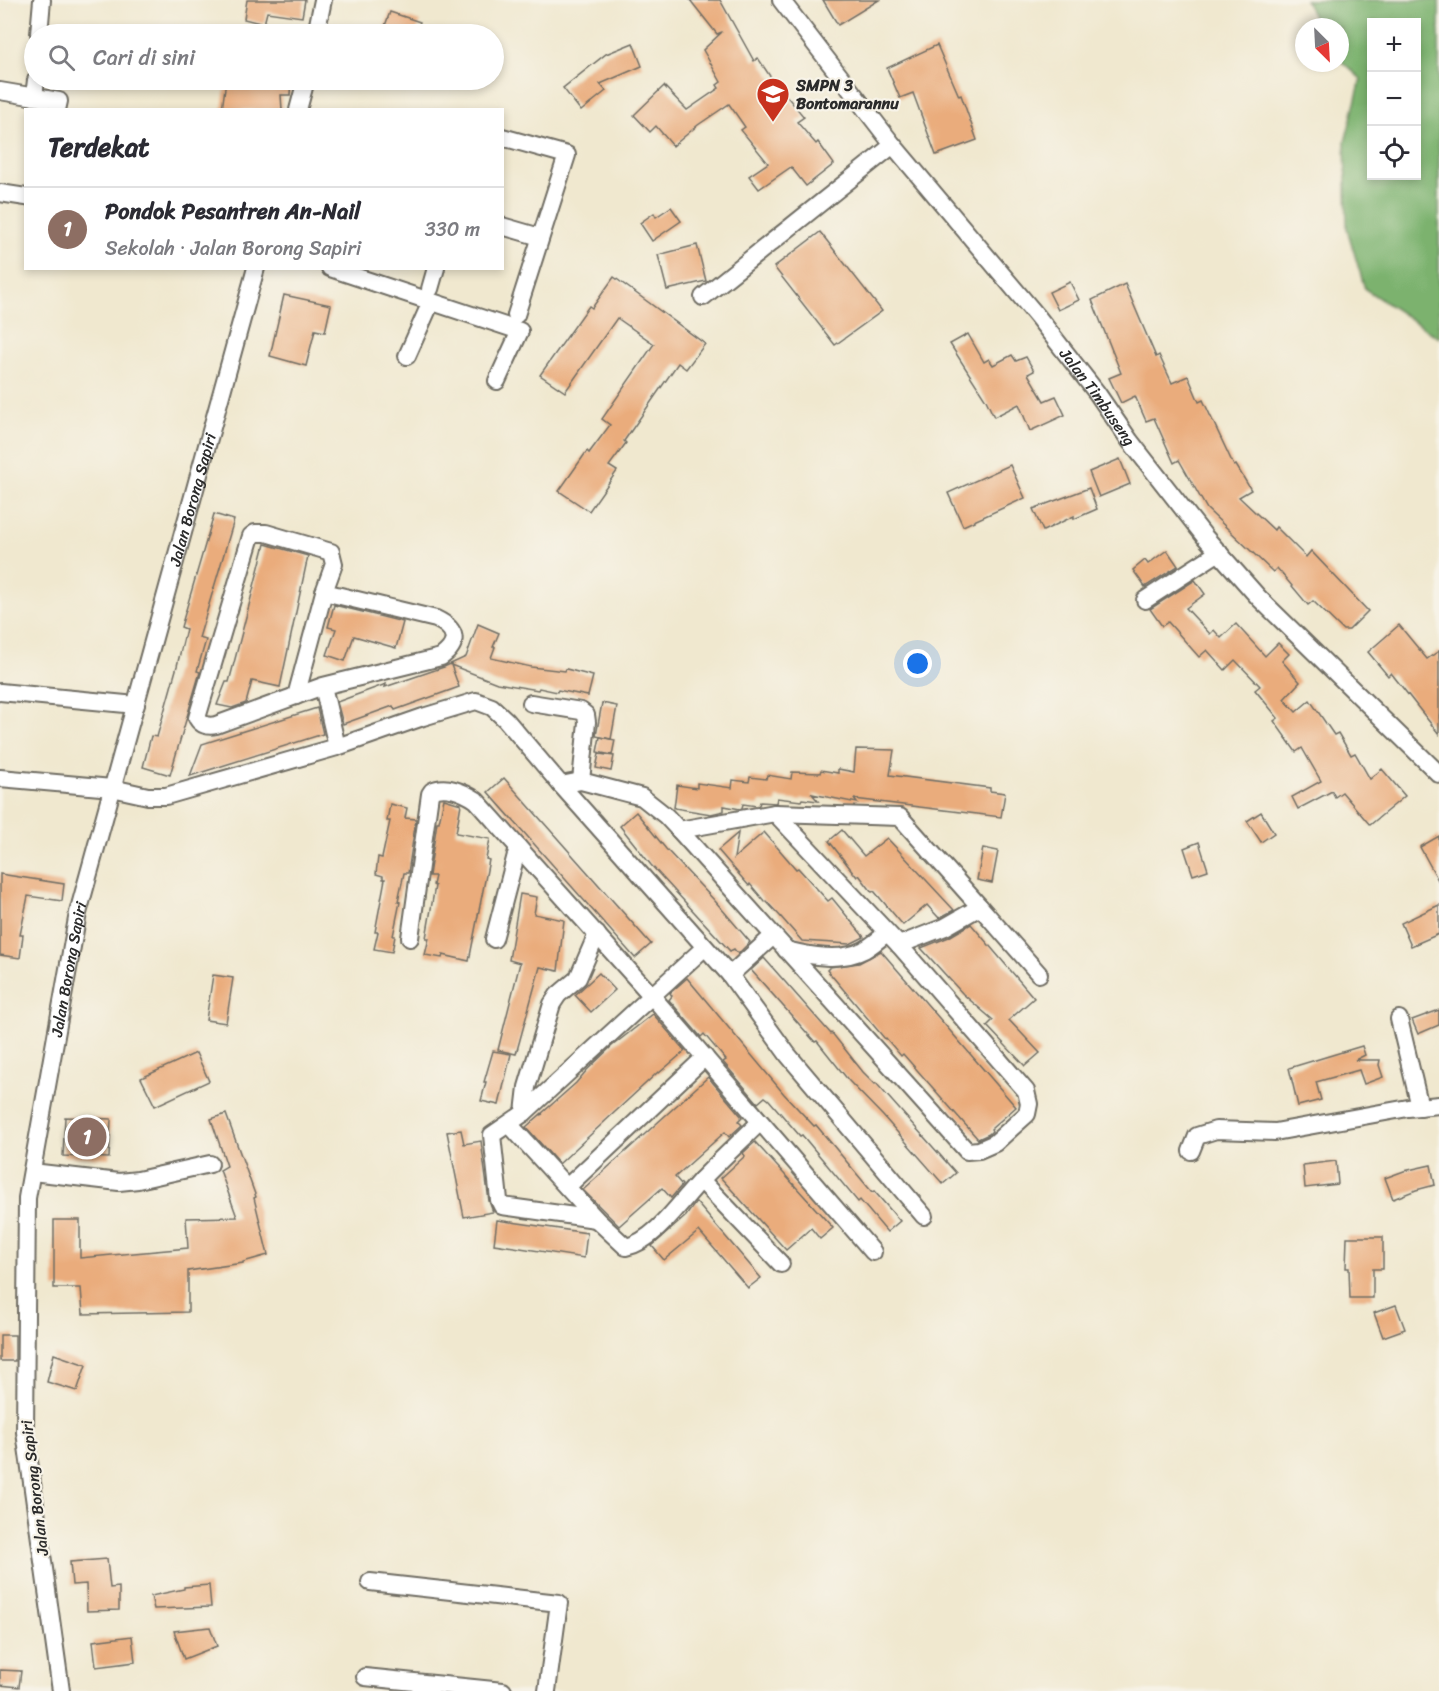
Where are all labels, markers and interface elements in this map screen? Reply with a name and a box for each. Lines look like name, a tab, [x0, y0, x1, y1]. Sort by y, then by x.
north arrow	[1295, 18, 1349, 72]
map controls	[1367, 18, 1421, 180]
button: +	[1367, 18, 1421, 72]
search box	[24, 24, 504, 90]
text: Cari di sini	[93, 38, 195, 77]
icon: search	[45, 41, 78, 74]
place label: SMPN 3 Bontomarannu	[795, 71, 899, 118]
button: −	[1367, 72, 1421, 126]
school or university icon: SMPN 3 Bontomarannu	[755, 76, 791, 123]
text: Terdekat	[48, 124, 149, 170]
button: locate	[1367, 126, 1421, 180]
text: Pondok Pesantren An-Nail	[105, 192, 361, 231]
text: 1	[63, 212, 72, 247]
text: 330 m	[425, 212, 480, 247]
text: Sekolah · Jalan Borong Sapiri	[105, 231, 361, 266]
street label: Jalan Timbuseng	[1051, 341, 1143, 452]
street label: Jalan Borong Sapiri	[160, 429, 225, 570]
your location	[903, 649, 932, 678]
street label: Jalan Borong Sapiri	[42, 898, 96, 1040]
pin: 1	[68, 1114, 106, 1160]
street label: Jalan Borong Sapiri	[12, 1418, 57, 1558]

